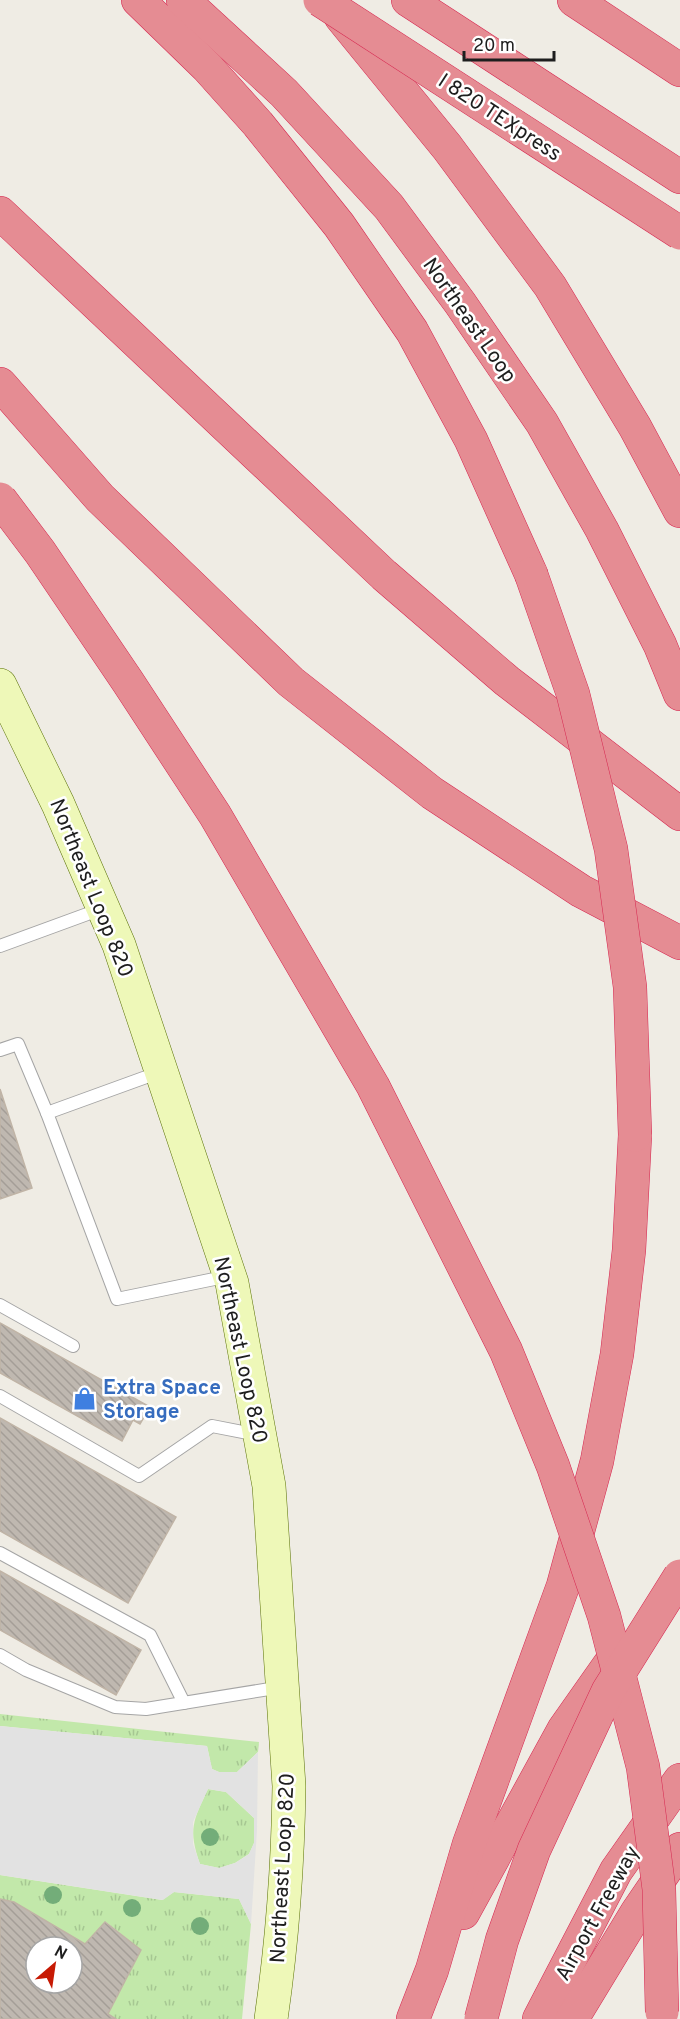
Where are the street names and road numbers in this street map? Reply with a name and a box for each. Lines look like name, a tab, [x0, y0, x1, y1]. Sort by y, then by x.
street label: I 820 TEXpress	[432, 68, 566, 168]
street label: Northeast Loop	[416, 253, 522, 389]
street label: Northeast Loop 820	[42, 795, 139, 982]
street label: Northeast Loop 820	[207, 1254, 273, 1446]
street label: Northeast Loop 820	[265, 1772, 302, 1964]
street label: Airport Freeway	[550, 1841, 647, 1986]

